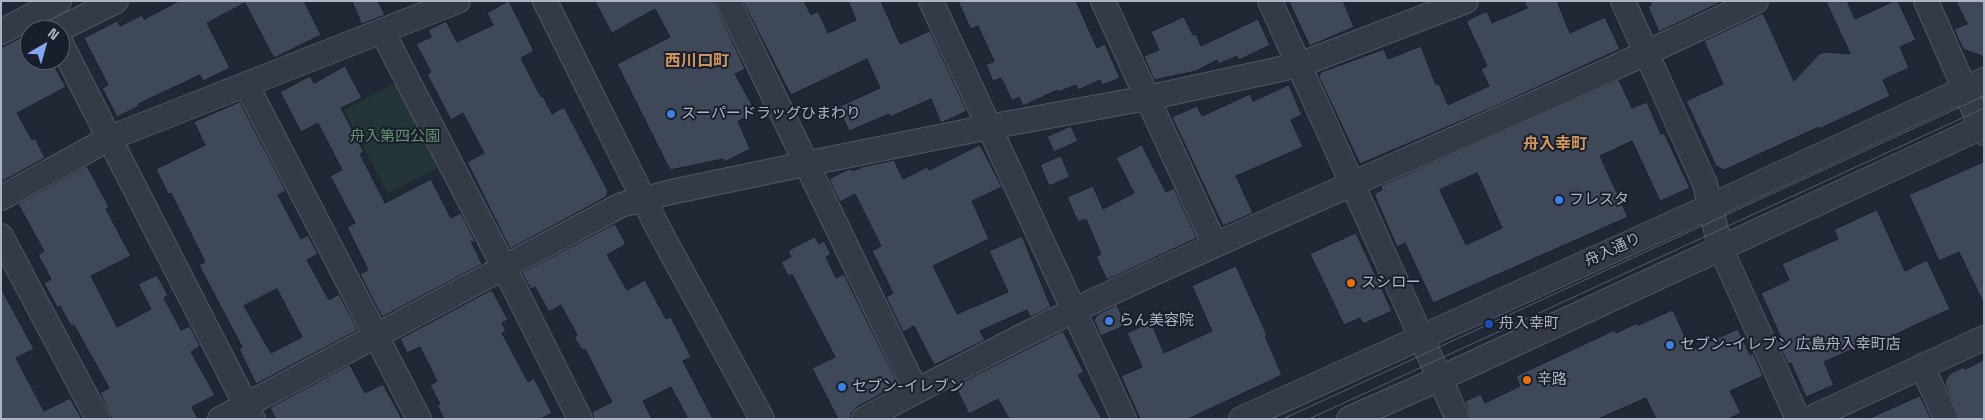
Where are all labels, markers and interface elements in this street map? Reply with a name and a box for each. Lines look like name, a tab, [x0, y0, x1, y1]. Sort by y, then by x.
north arrow	[20, 20, 70, 70]
text: N	[44, 24, 63, 44]
district label: 西川口町	[665, 52, 729, 72]
place label: スーパードラッグひまわり	[681, 105, 861, 123]
marker: スーパードラッグひまわり	[665, 108, 677, 120]
park label: 舟入第四公園	[350, 128, 440, 146]
district label: 舟入幸町	[1523, 135, 1587, 155]
place label: フレスタ	[1569, 191, 1629, 209]
marker: フレスタ	[1553, 194, 1565, 206]
street label: 舟入通り	[1582, 230, 1644, 270]
place label: スシロー	[1361, 274, 1421, 292]
marker: スシロー	[1345, 277, 1357, 289]
place label: らん美容院	[1119, 312, 1194, 330]
marker: らん美容院	[1103, 315, 1115, 327]
place label: 舟入幸町	[1499, 315, 1559, 333]
marker: 舟入幸町	[1483, 318, 1495, 330]
place label: セブン-イレブン 広島舟入幸町店	[1680, 336, 1901, 354]
marker: セブン-イレブン 広島舟入幸町店	[1664, 339, 1676, 351]
place label: 辛路	[1537, 371, 1567, 389]
marker: 辛路	[1521, 374, 1533, 386]
place label: セブン-イレブン	[852, 378, 964, 396]
marker: セブン-イレブン	[836, 381, 848, 393]

